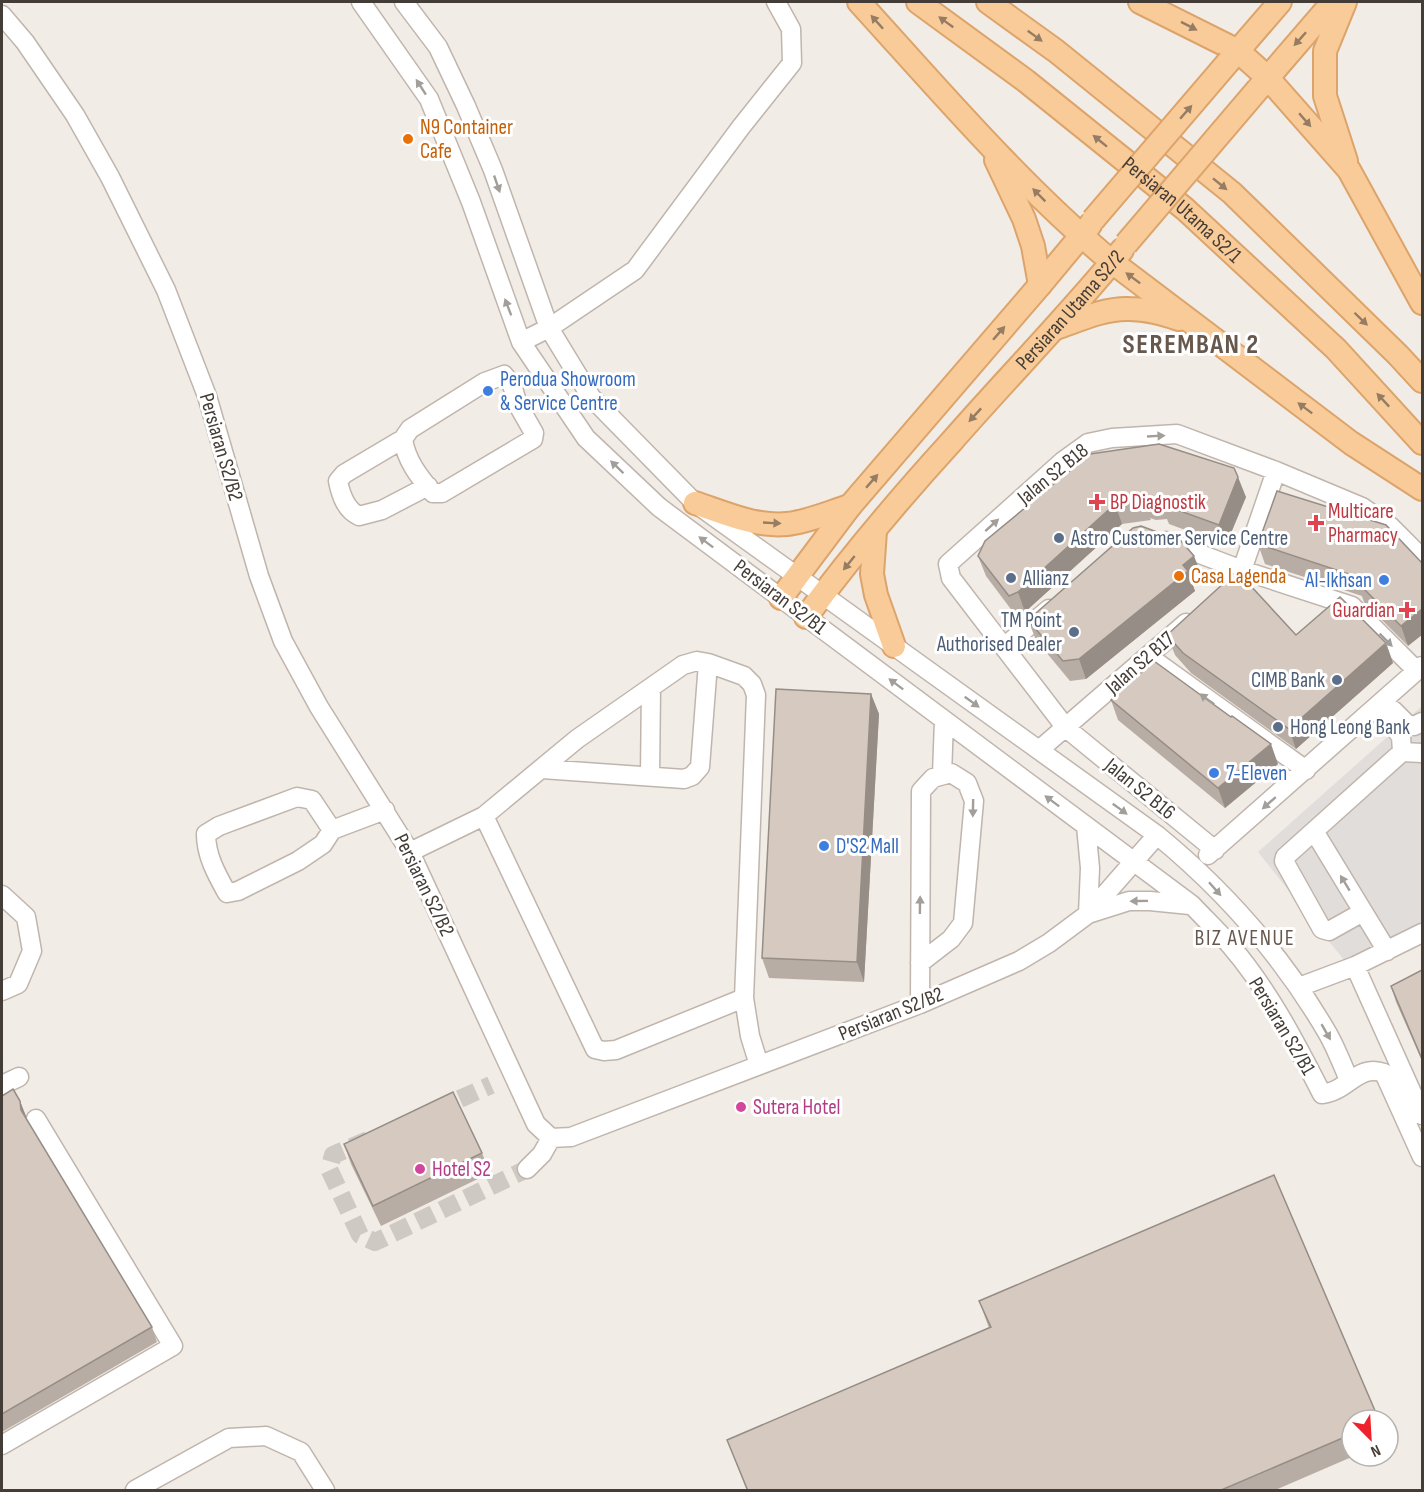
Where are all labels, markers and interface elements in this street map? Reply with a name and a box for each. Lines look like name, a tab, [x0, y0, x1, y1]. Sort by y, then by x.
one-way arrow	[871, 15, 884, 30]
one-way arrow	[938, 16, 954, 28]
one-way arrow	[1181, 22, 1198, 31]
one-way arrow	[1027, 30, 1043, 42]
one-way arrow	[1294, 31, 1307, 46]
one-way arrow	[415, 80, 427, 96]
one-way arrow	[1179, 104, 1192, 120]
one-way arrow	[1298, 113, 1312, 128]
place label: N9 Container Cafe	[420, 115, 513, 164]
marker: N9 Container Cafe	[401, 132, 415, 146]
one-way arrow	[1093, 135, 1108, 147]
street label: Persiaran Utama S2/1	[1117, 151, 1248, 268]
one-way arrow	[493, 175, 503, 193]
one-way arrow	[1213, 177, 1228, 189]
one-way arrow	[1033, 188, 1047, 202]
street label: Persiaran Utama S2/2	[1010, 245, 1129, 375]
one-way arrow	[1126, 272, 1141, 284]
one-way arrow	[502, 298, 512, 316]
one-way arrow	[1354, 311, 1368, 325]
one-way arrow	[992, 326, 1005, 341]
district label: SEREMBAN 2	[1122, 329, 1260, 361]
place label: Perodua Showroom & Service Centre	[500, 367, 636, 416]
marker: Perodua Showroom & Service Centre	[481, 384, 495, 398]
street label: Persiaran S2/B2	[194, 390, 248, 504]
one-way arrow	[1377, 393, 1391, 407]
one-way arrow	[1298, 403, 1313, 415]
one-way arrow	[969, 408, 983, 422]
one-way arrow	[1146, 431, 1165, 440]
street label: Jalan S2 B18	[1012, 438, 1093, 511]
one-way arrow	[610, 460, 624, 474]
one-way arrow	[865, 474, 878, 489]
place label: BP Diagnostik	[1110, 490, 1206, 515]
marker: BP Diagnostik	[1088, 493, 1106, 511]
place label: Multicare Pharmacy	[1328, 499, 1398, 548]
marker: Multicare Pharmacy	[1309, 516, 1323, 530]
one-way arrow	[762, 519, 781, 528]
one-way arrow	[984, 519, 999, 532]
place label: Astro Customer Service Centre	[1070, 526, 1288, 551]
marker: Astro Customer Service Centre	[1052, 531, 1066, 545]
one-way arrow	[699, 537, 714, 549]
street label: Persiaran S2/B1	[729, 554, 832, 640]
one-way arrow	[842, 555, 855, 571]
place label: Casa Lagenda	[1191, 564, 1286, 589]
place label: Allianz	[1022, 566, 1069, 591]
place label: Al-Ikhsan	[1304, 568, 1372, 593]
marker: Casa Lagenda	[1172, 569, 1186, 583]
marker: Allianz	[1004, 571, 1018, 585]
marker: Al-Ikhsan	[1377, 573, 1391, 587]
place label: Guardian	[1332, 598, 1395, 623]
marker: Guardian	[1400, 603, 1414, 617]
place label: TM Point Authorised Dealer	[936, 608, 1062, 657]
marker: TM Point Authorised Dealer	[1067, 625, 1081, 639]
street label: Jalan S2 B17	[1100, 626, 1180, 700]
one-way arrow	[1378, 632, 1392, 646]
place label: CIMB Bank	[1251, 668, 1325, 693]
marker: CIMB Bank	[1330, 673, 1344, 687]
one-way arrow	[889, 678, 905, 690]
one-way arrow	[1200, 693, 1215, 705]
one-way arrow	[965, 696, 980, 708]
place label: Hong Leong Bank	[1290, 715, 1410, 740]
marker: Hong Leong Bank	[1271, 720, 1285, 734]
street label: Jalan S2 B16	[1099, 752, 1180, 825]
place label: 7-Eleven	[1226, 761, 1287, 786]
marker: 7-Eleven	[1207, 766, 1221, 780]
one-way arrow	[1045, 795, 1061, 807]
one-way arrow	[1261, 796, 1276, 809]
one-way arrow	[968, 798, 978, 817]
one-way arrow	[1112, 803, 1128, 815]
street label: Persiaran S2/B2	[388, 830, 460, 940]
place label: D'S2 Mall	[836, 834, 899, 859]
marker: D'S2 Mall	[817, 839, 831, 853]
one-way arrow	[1340, 875, 1351, 891]
one-way arrow	[1208, 881, 1221, 896]
one-way arrow	[916, 895, 925, 914]
one-way arrow	[1130, 897, 1149, 906]
district label: BIZ AVENUE	[1195, 925, 1295, 952]
street label: Persiaran S2/B1	[1243, 973, 1321, 1080]
street label: Persiaran S2/B2	[835, 982, 947, 1046]
one-way arrow	[1321, 1024, 1331, 1041]
place label: Sutera Hotel	[753, 1095, 841, 1120]
marker: Sutera Hotel	[734, 1100, 748, 1114]
place label: Hotel S2	[432, 1157, 491, 1182]
marker: Hotel S2	[413, 1162, 427, 1176]
north arrow	[1340, 1408, 1400, 1468]
text: N	[1368, 1440, 1383, 1461]

